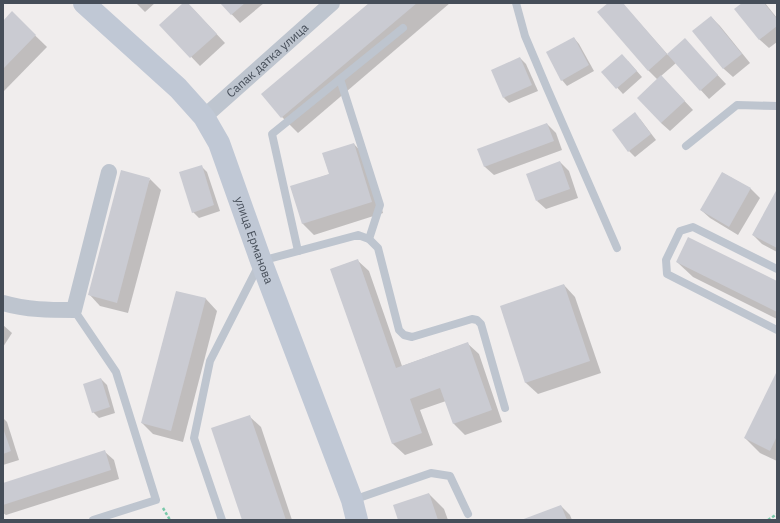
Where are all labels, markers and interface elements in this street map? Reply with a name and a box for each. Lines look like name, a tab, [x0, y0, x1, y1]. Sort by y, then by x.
street label: Сапак датка улица	[223, 19, 312, 101]
street label: улица Ерманова	[232, 194, 277, 286]

